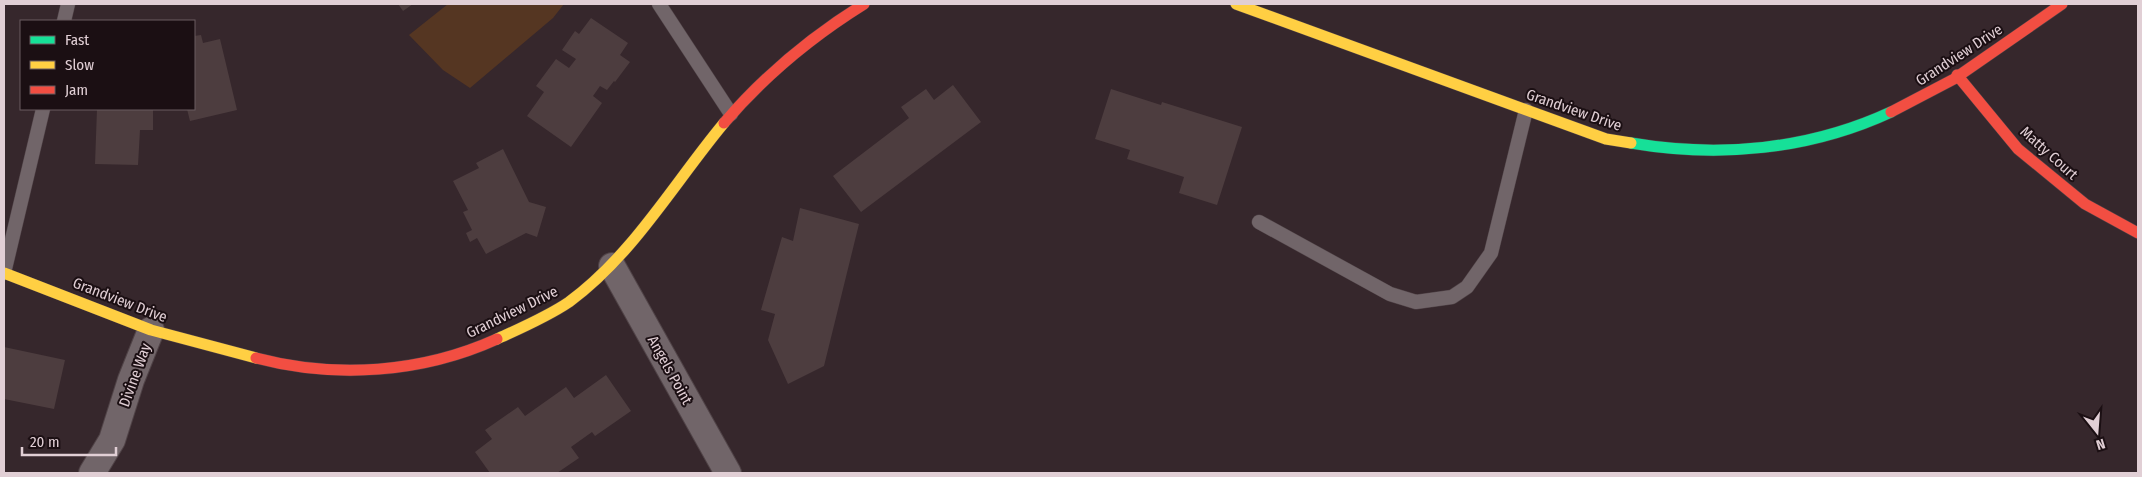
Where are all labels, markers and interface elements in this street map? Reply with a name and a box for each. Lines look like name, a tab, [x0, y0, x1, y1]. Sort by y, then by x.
legend	[20, 20, 195, 110]
street label: Grandview Drive	[1912, 20, 2006, 90]
text: Fast	[65, 31, 89, 49]
text: Slow	[65, 56, 94, 74]
text: Jam	[65, 81, 88, 99]
street label: Grandview Drive	[1524, 85, 1624, 135]
street label: Matty Court	[2017, 122, 2082, 184]
street label: Grandview Drive	[70, 274, 170, 326]
street label: Grandview Drive	[463, 282, 561, 342]
street label: Angels Point	[644, 332, 696, 408]
street label: Divine Way	[115, 340, 155, 409]
north arrow	[2072, 407, 2122, 457]
scale bar	[22, 424, 116, 456]
text: 20 m	[30, 433, 60, 451]
text: N	[2094, 435, 2107, 453]

